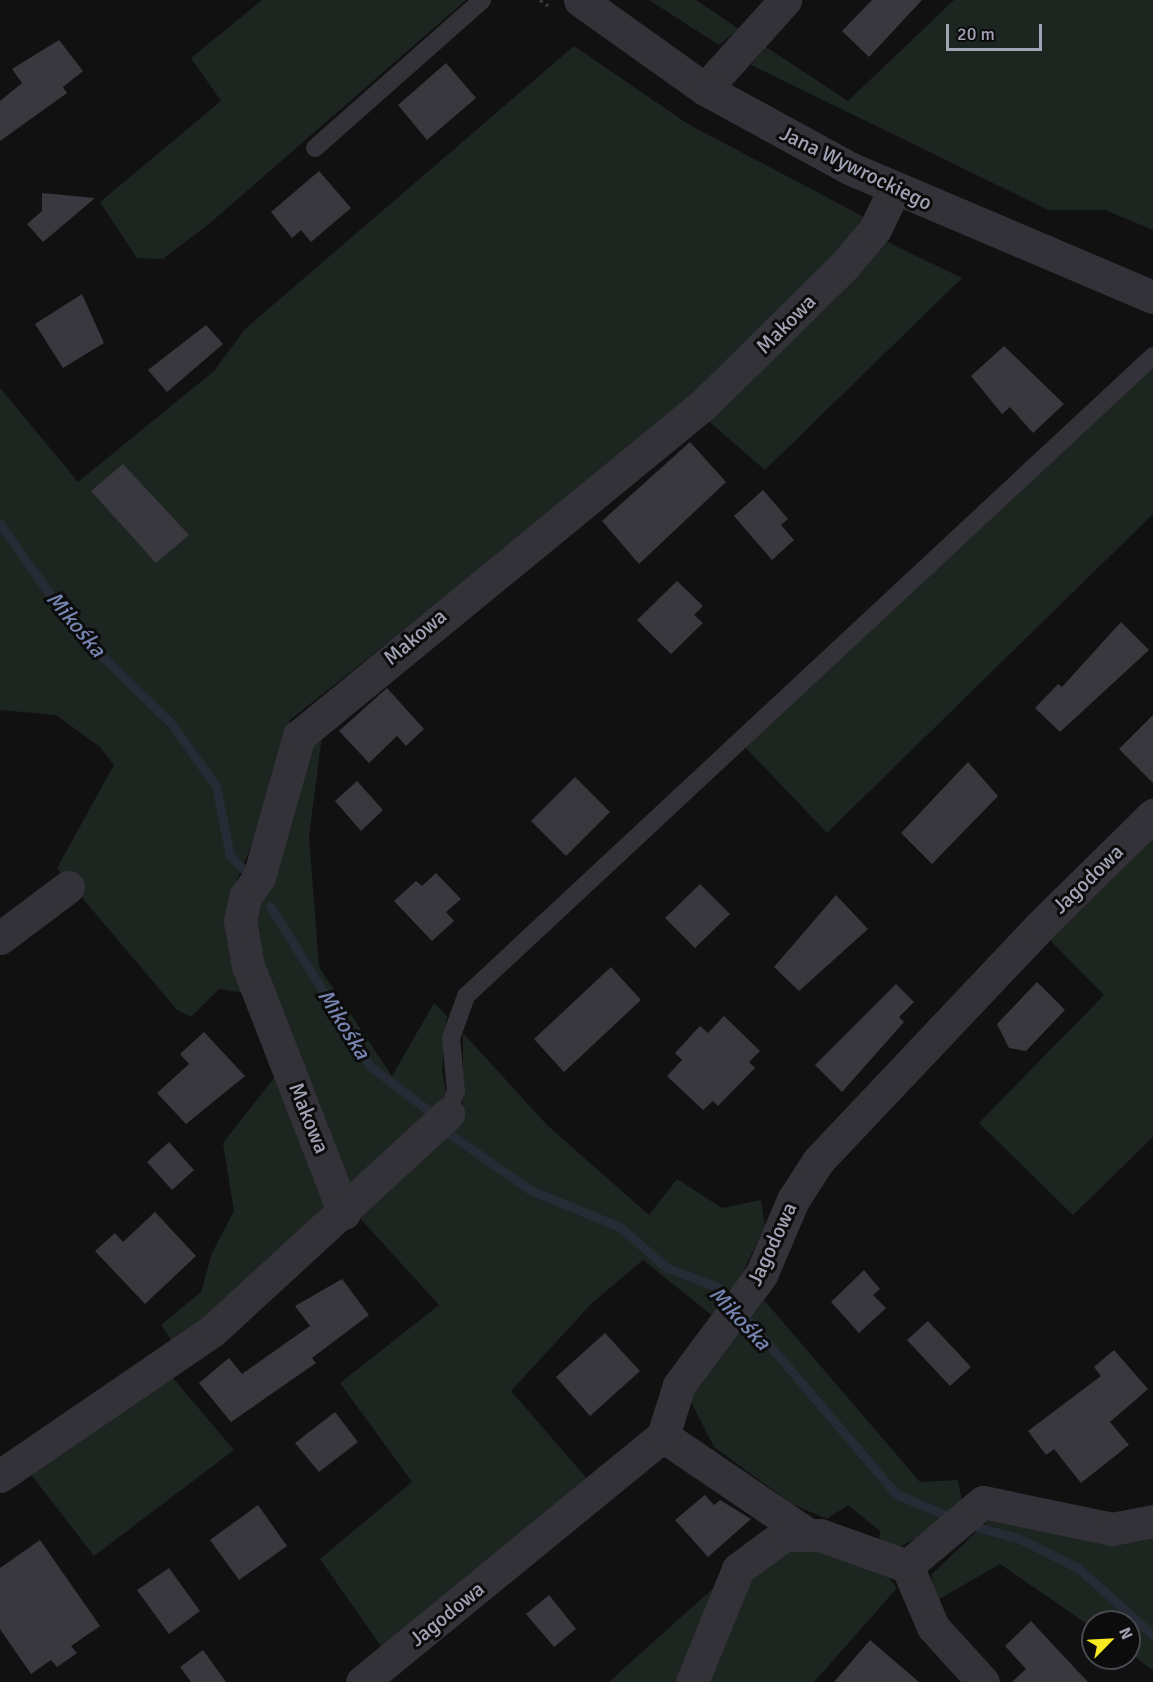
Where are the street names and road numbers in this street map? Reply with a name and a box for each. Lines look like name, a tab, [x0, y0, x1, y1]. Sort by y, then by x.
street label: Jana Wywrockiego	[776, 120, 936, 216]
street label: Makowa	[751, 289, 821, 359]
street label: Makowa	[379, 604, 451, 670]
street label: Jagodowa	[1047, 839, 1129, 919]
street label: Makowa	[283, 1079, 335, 1157]
street label: Jagodowa	[742, 1198, 802, 1290]
street label: Jagodowa	[405, 1576, 489, 1652]

